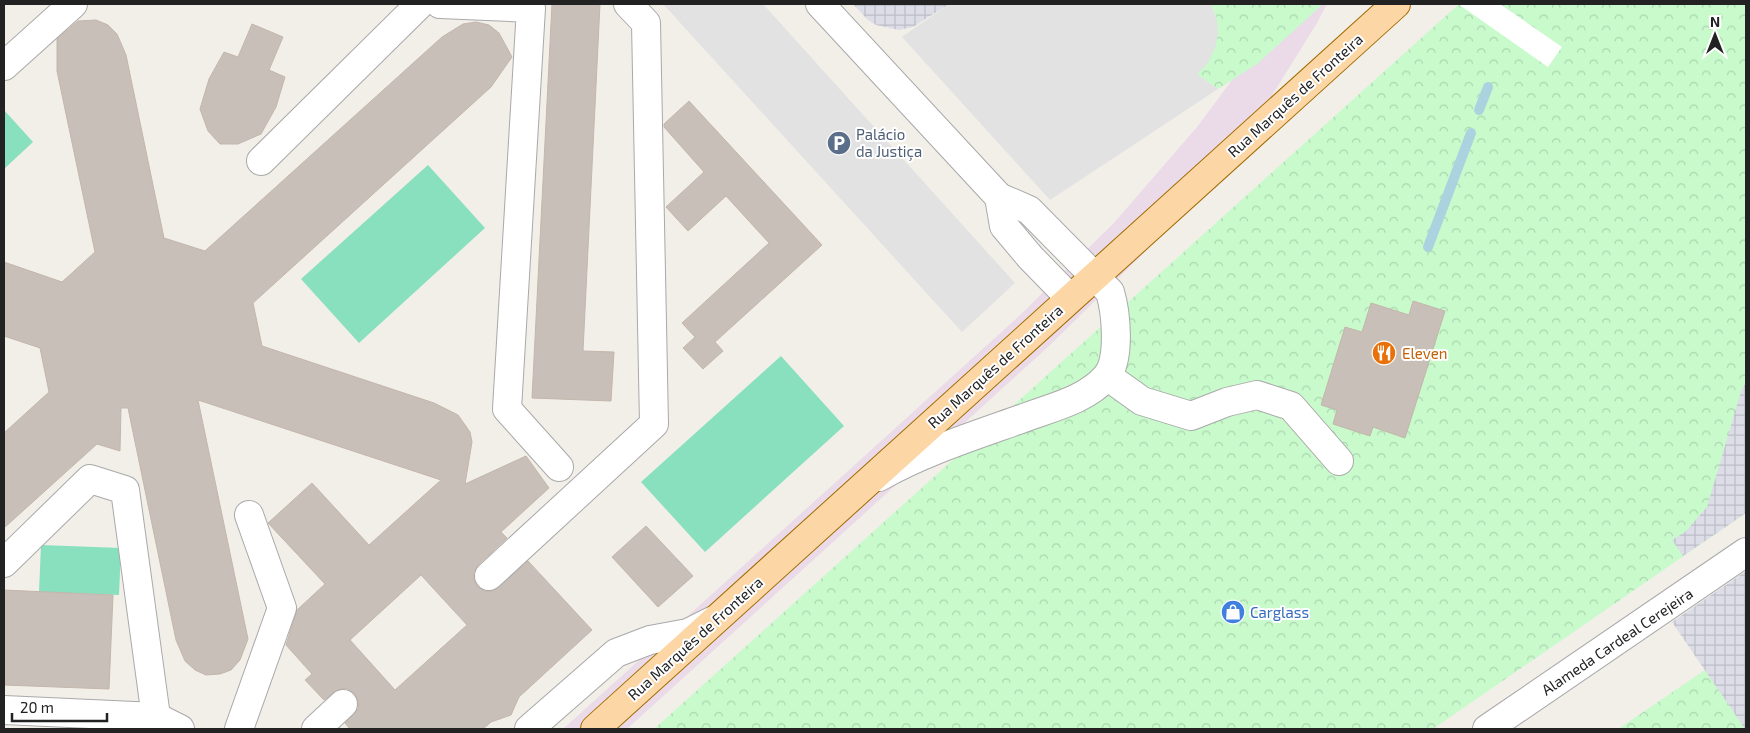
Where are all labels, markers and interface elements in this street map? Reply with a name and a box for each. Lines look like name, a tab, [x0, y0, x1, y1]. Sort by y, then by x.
north arrow	[1690, 10, 1740, 60]
text: N	[1710, 13, 1720, 30]
street label: Rua Marquês de Fronteira	[1224, 30, 1366, 160]
place label: Palácio da Justiça	[856, 125, 922, 161]
parking icon: Palácio da Justiça	[826, 130, 852, 156]
street label: Rua Marquês de Fronteira	[924, 301, 1066, 431]
restaurant icon: Eleven	[1371, 340, 1397, 366]
place label: Eleven	[1402, 344, 1448, 362]
street label: Rua Marquês de Fronteira	[624, 573, 766, 703]
street label: Alameda Cardeal Cerejeira	[1538, 584, 1697, 699]
shop icon: Carglass	[1220, 599, 1246, 625]
place label: Carglass	[1250, 603, 1309, 621]
scale bar	[12, 690, 108, 722]
text: 20 m	[20, 698, 54, 716]

